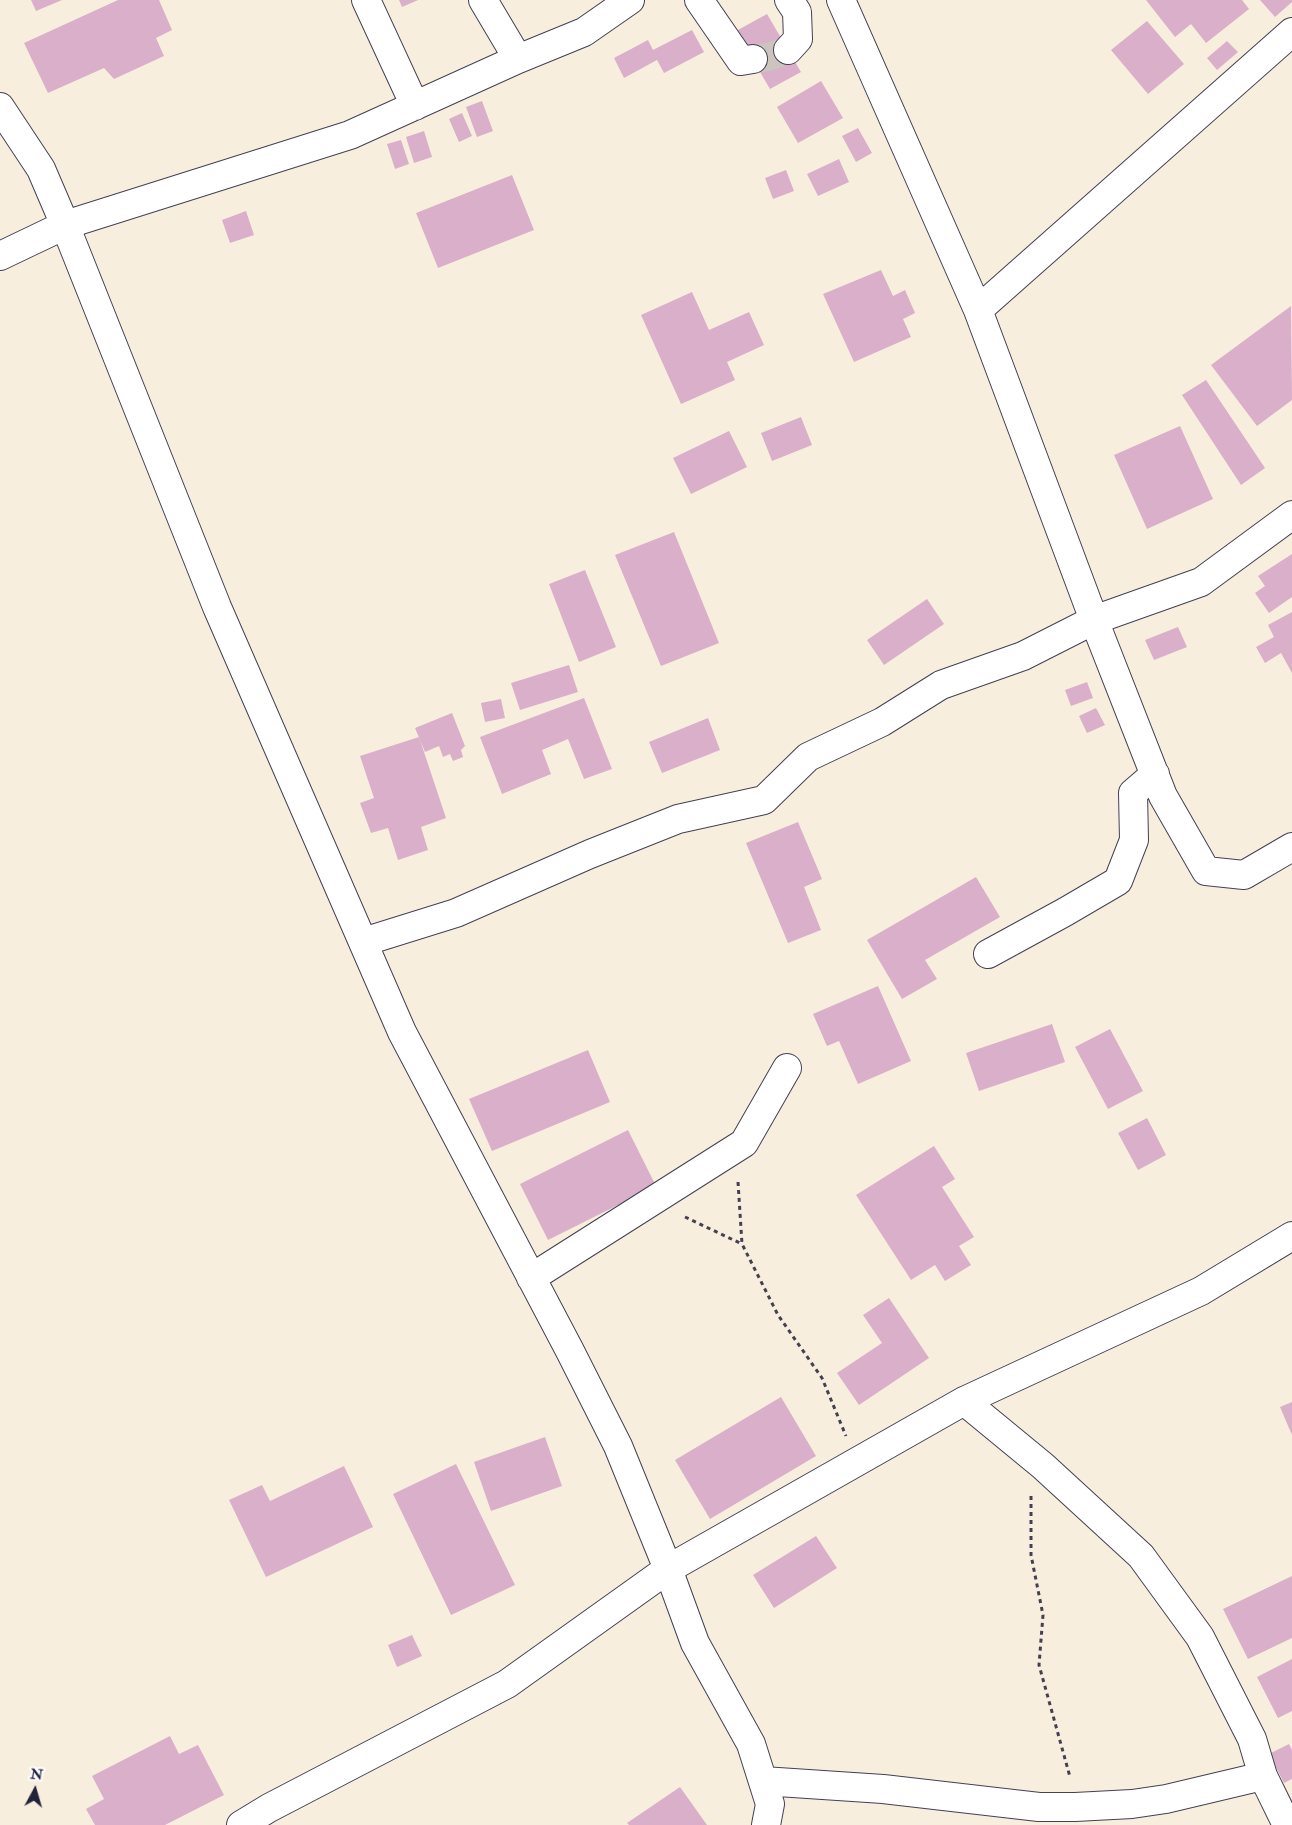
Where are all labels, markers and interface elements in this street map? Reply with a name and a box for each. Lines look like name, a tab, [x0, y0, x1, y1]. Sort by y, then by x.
north arrow	[10, 1765, 60, 1815]
text: N	[29, 1765, 44, 1784]

